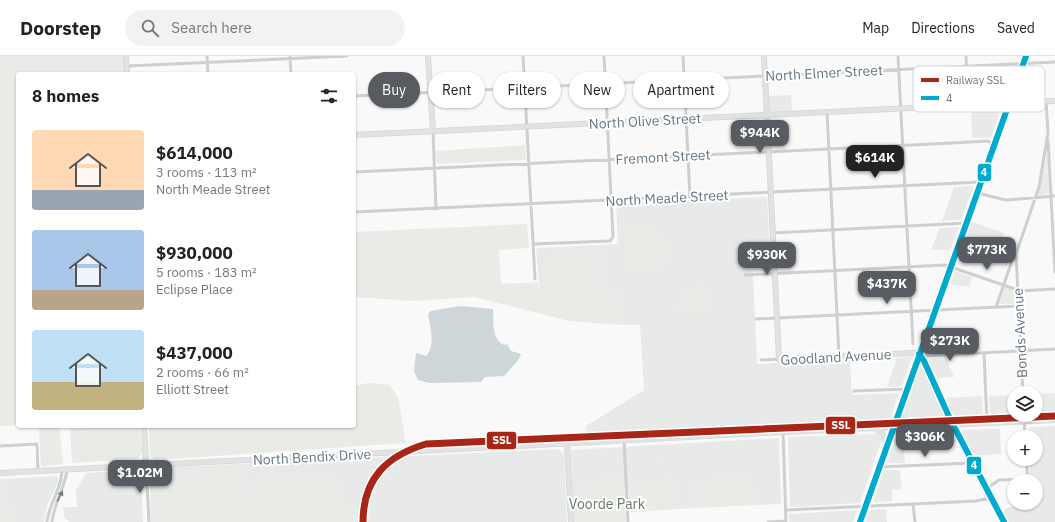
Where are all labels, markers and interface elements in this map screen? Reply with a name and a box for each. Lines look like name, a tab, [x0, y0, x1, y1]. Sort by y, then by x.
search box	[125, 10, 405, 46]
text: Doorstep	[20, 16, 101, 40]
icon: search	[139, 17, 161, 39]
text: Search here	[171, 18, 252, 37]
text: Map	[862, 19, 889, 37]
text: Directions	[911, 19, 975, 37]
text: Saved	[997, 19, 1035, 37]
street label: North Elmer Street	[765, 61, 883, 85]
legend	[913, 66, 1045, 112]
chip: Buy	[368, 72, 420, 108]
chip: Rent	[428, 72, 485, 108]
chip: Filters	[493, 72, 561, 108]
chip: New	[569, 72, 625, 108]
chip: Apartment	[633, 72, 729, 108]
text: Railway SSL	[946, 73, 1005, 87]
text: 8 homes	[32, 85, 99, 107]
icon: filters	[318, 85, 340, 107]
text: 4	[946, 91, 953, 105]
street label: North Olive Street	[588, 109, 702, 133]
pin: $944K	[732, 120, 788, 154]
text: $944K	[740, 124, 780, 141]
text: $614,000	[156, 142, 233, 164]
pin: $614K	[847, 145, 903, 179]
icon: home	[64, 146, 112, 194]
street label: Fremont Street	[615, 146, 711, 168]
text: $614K	[855, 149, 895, 166]
line badge: 4	[977, 163, 992, 182]
text: 3 rooms · 113 m²	[156, 164, 257, 181]
text: 4	[981, 165, 988, 179]
text: North Meade Street	[156, 181, 270, 198]
street label: North Meade Street	[605, 186, 729, 210]
pin: $773K	[959, 237, 1015, 271]
text: $773K	[967, 241, 1007, 258]
text: $930,000	[156, 242, 233, 264]
pin: $930K	[739, 242, 795, 276]
icon: home	[64, 246, 112, 294]
text: $930K	[747, 246, 787, 263]
text: 5 rooms · 183 m²	[156, 264, 257, 281]
pin: $437K	[859, 271, 915, 305]
text: $437K	[867, 275, 907, 292]
text: Eclipse Place	[156, 281, 233, 298]
street label: Bonds Avenue	[1009, 287, 1031, 378]
pin: $273K	[922, 328, 978, 362]
text: $273K	[930, 332, 970, 349]
text: $437,000	[156, 342, 233, 364]
street label: Goodland Avenue	[780, 345, 892, 369]
icon: home	[64, 346, 112, 394]
text: 2 rooms · 66 m²	[156, 364, 249, 381]
text: Elliott Street	[156, 381, 229, 398]
map controls	[1007, 386, 1043, 510]
button: layers	[1007, 386, 1043, 422]
line badge: SSL	[825, 416, 856, 435]
text: SSL	[831, 418, 851, 432]
pin: $306K	[897, 424, 953, 458]
text: $306K	[905, 428, 945, 445]
button: +	[1007, 430, 1043, 466]
line badge: SSL	[486, 431, 517, 450]
text: SSL	[492, 433, 512, 447]
street label: North Bendix Drive	[252, 445, 372, 469]
line badge: 4	[966, 456, 982, 475]
text: 4	[971, 458, 978, 472]
pin: $1.02M	[107, 460, 173, 494]
text: $1.02M	[117, 464, 163, 481]
button: −	[1007, 474, 1043, 510]
one-way arrow	[56, 490, 63, 502]
park label: Voorde Park	[569, 495, 646, 513]

